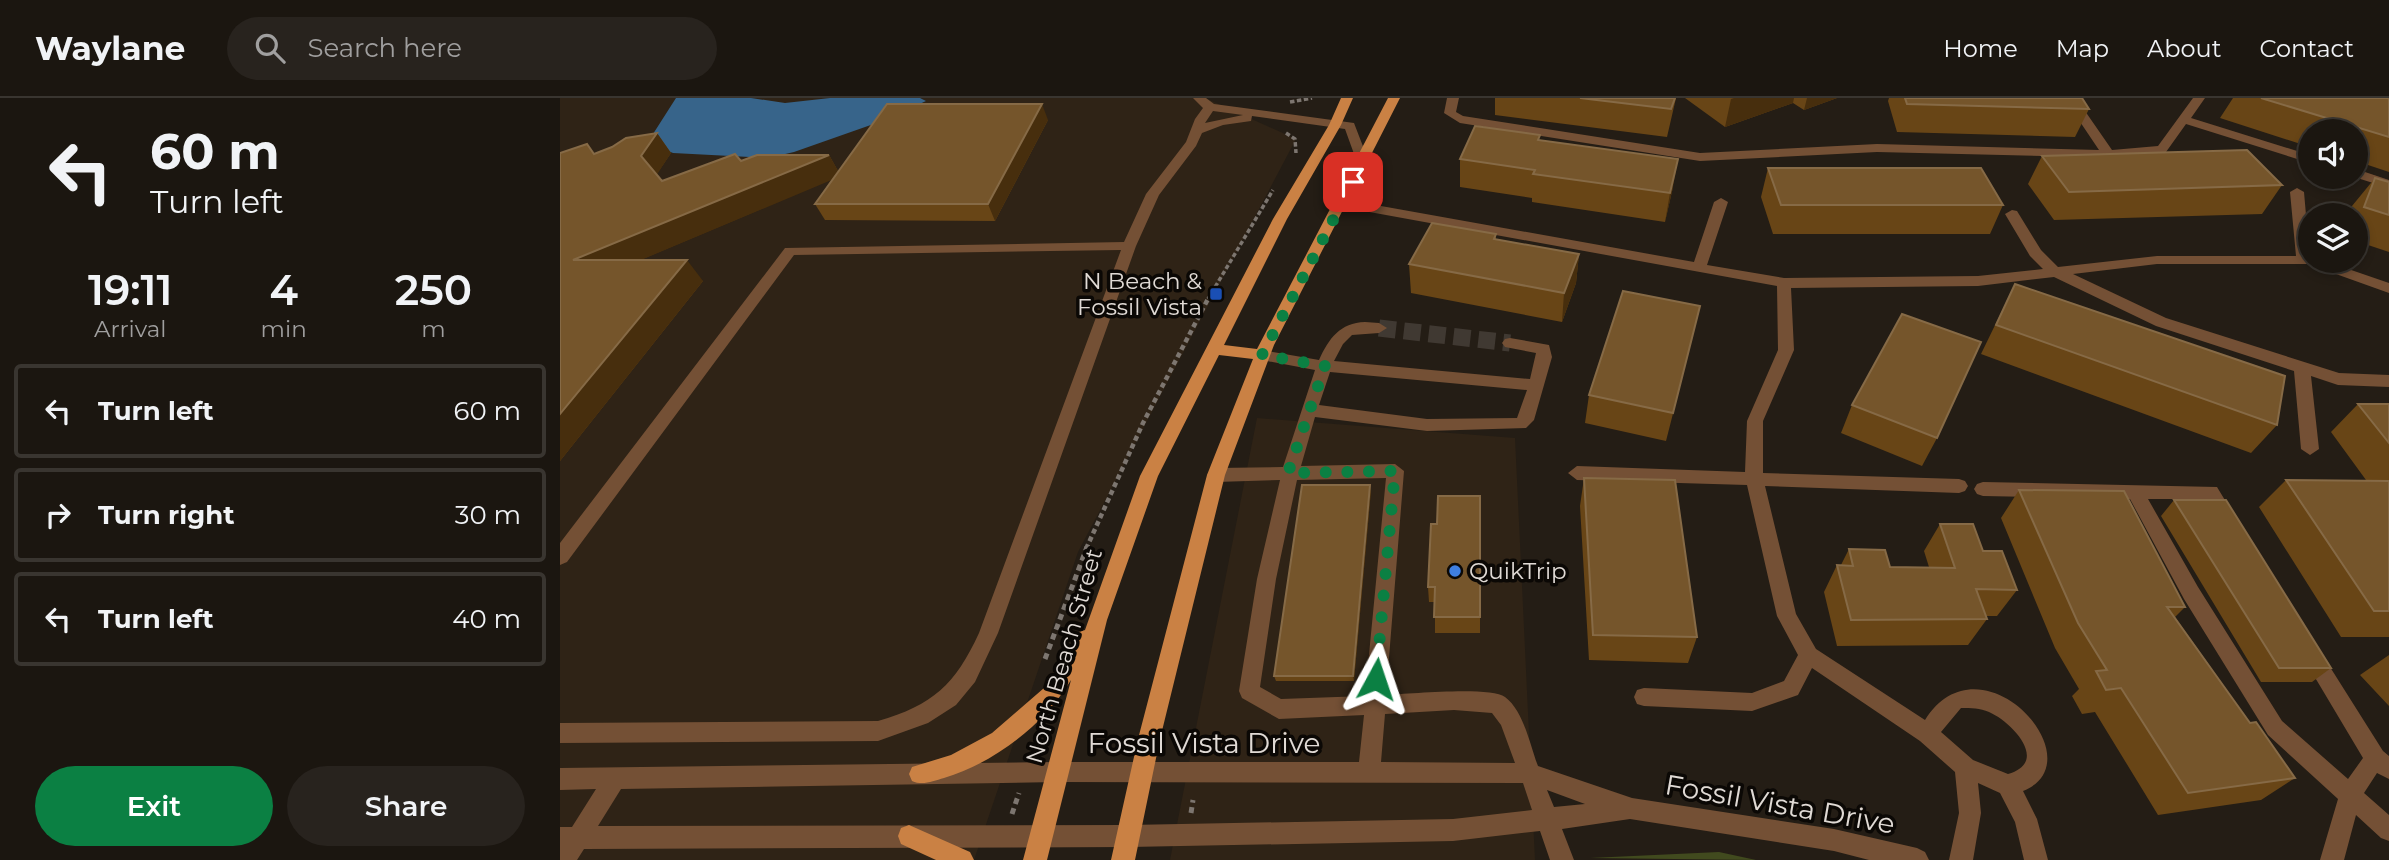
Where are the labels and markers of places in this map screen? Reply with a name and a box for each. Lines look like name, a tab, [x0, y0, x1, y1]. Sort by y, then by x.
pin	[1323, 152, 1383, 212]
place label: N Beach & Fossil Vista	[1077, 267, 1203, 321]
marker: N Beach & Fossil Vista	[1208, 286, 1224, 302]
place label: QuikTrip	[1469, 557, 1567, 585]
marker: QuikTrip	[1447, 563, 1463, 579]

